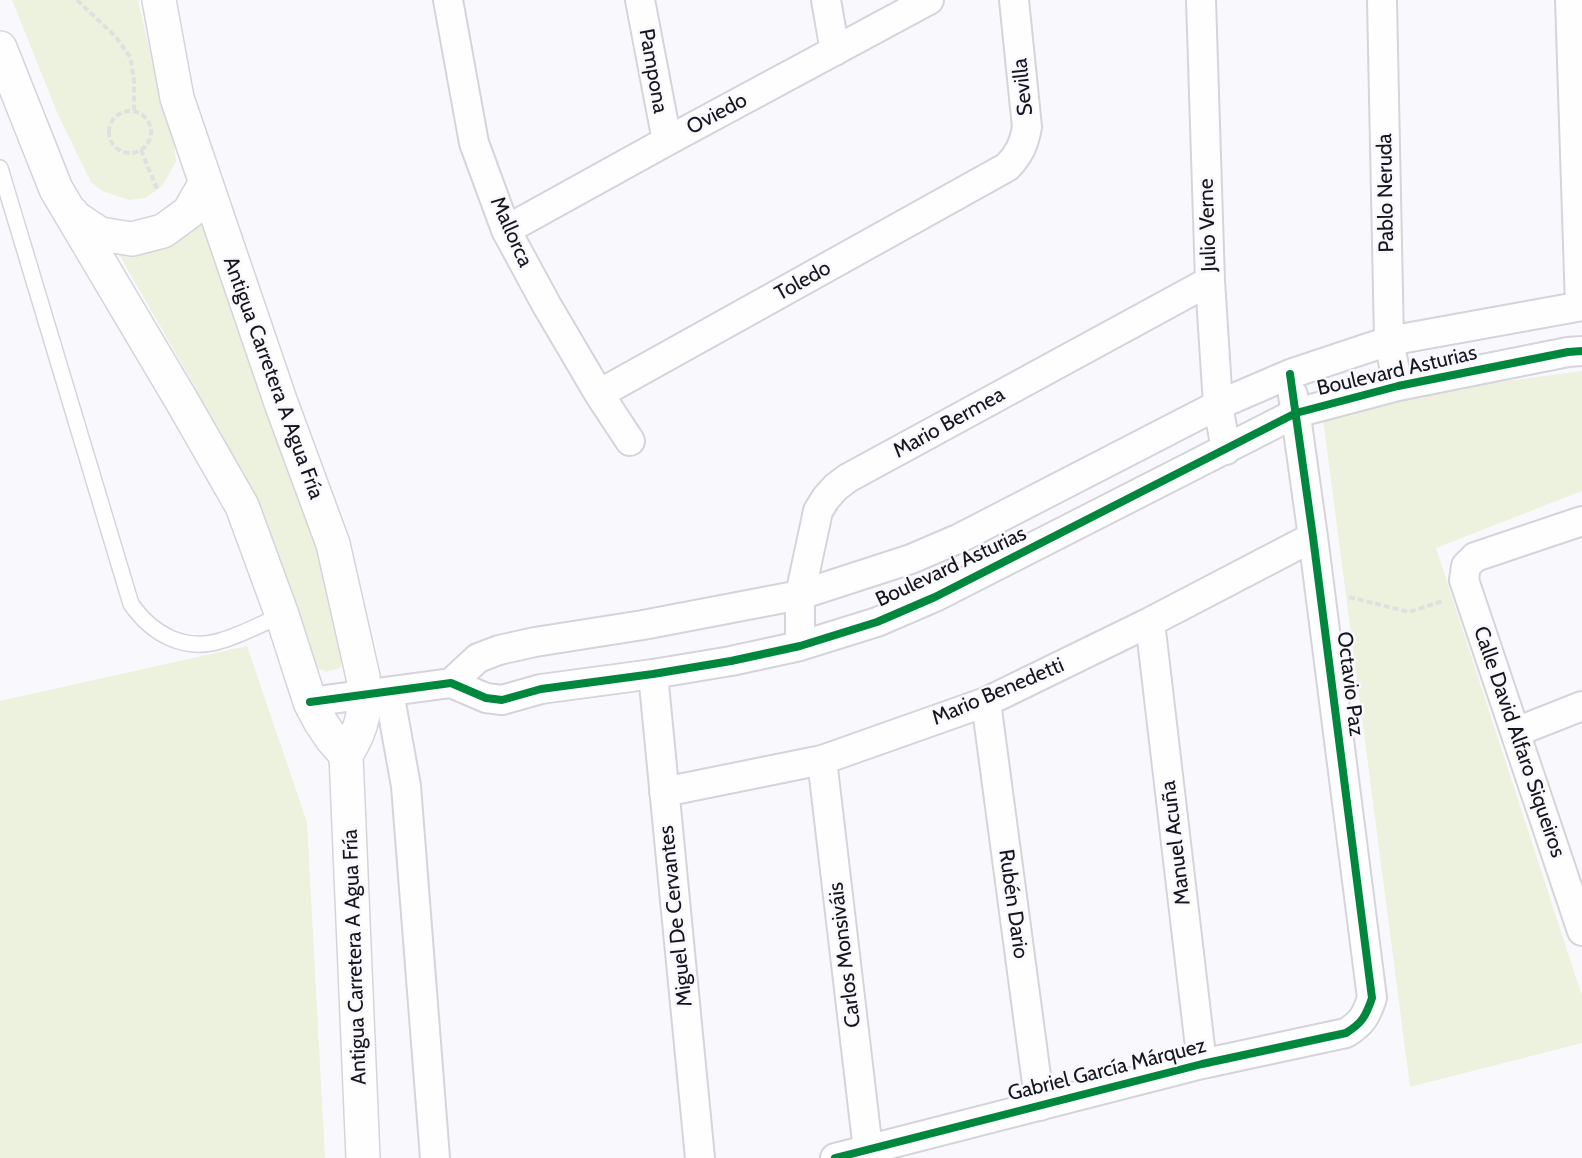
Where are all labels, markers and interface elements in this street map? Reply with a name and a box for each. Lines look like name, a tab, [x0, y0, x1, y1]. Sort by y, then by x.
street label: Pampona	[633, 27, 673, 115]
street label: Sevilla	[1007, 57, 1039, 117]
street label: Oviedo	[682, 88, 752, 140]
street label: Pablo Neruda	[1372, 133, 1400, 253]
street label: Julio Verne	[1194, 178, 1222, 272]
street label: Mallorca	[484, 193, 538, 271]
street label: Antigua Carretera A Agua Fría	[217, 253, 329, 503]
street label: Toledo	[771, 255, 835, 307]
street label: Boulevard Asturias	[1315, 340, 1479, 402]
street label: Mario Bermea	[889, 382, 1009, 464]
street label: Boulevard Asturias	[872, 521, 1030, 613]
street label: Calle David Alfaro Siqueiros	[1468, 623, 1570, 861]
street label: Octavio Paz	[1331, 630, 1369, 738]
street label: Mario Benedetti	[928, 653, 1068, 731]
street label: Manuel Acuña	[1156, 779, 1196, 907]
street label: Miguel De Cervantes	[654, 824, 698, 1008]
street label: Antigua Carretera A Agua Fría	[338, 829, 372, 1085]
street label: Rubén Dario	[993, 848, 1033, 960]
street label: Carlos Monsiváis	[824, 881, 866, 1029]
street label: Gabriel García Márquez	[1005, 1033, 1209, 1107]

